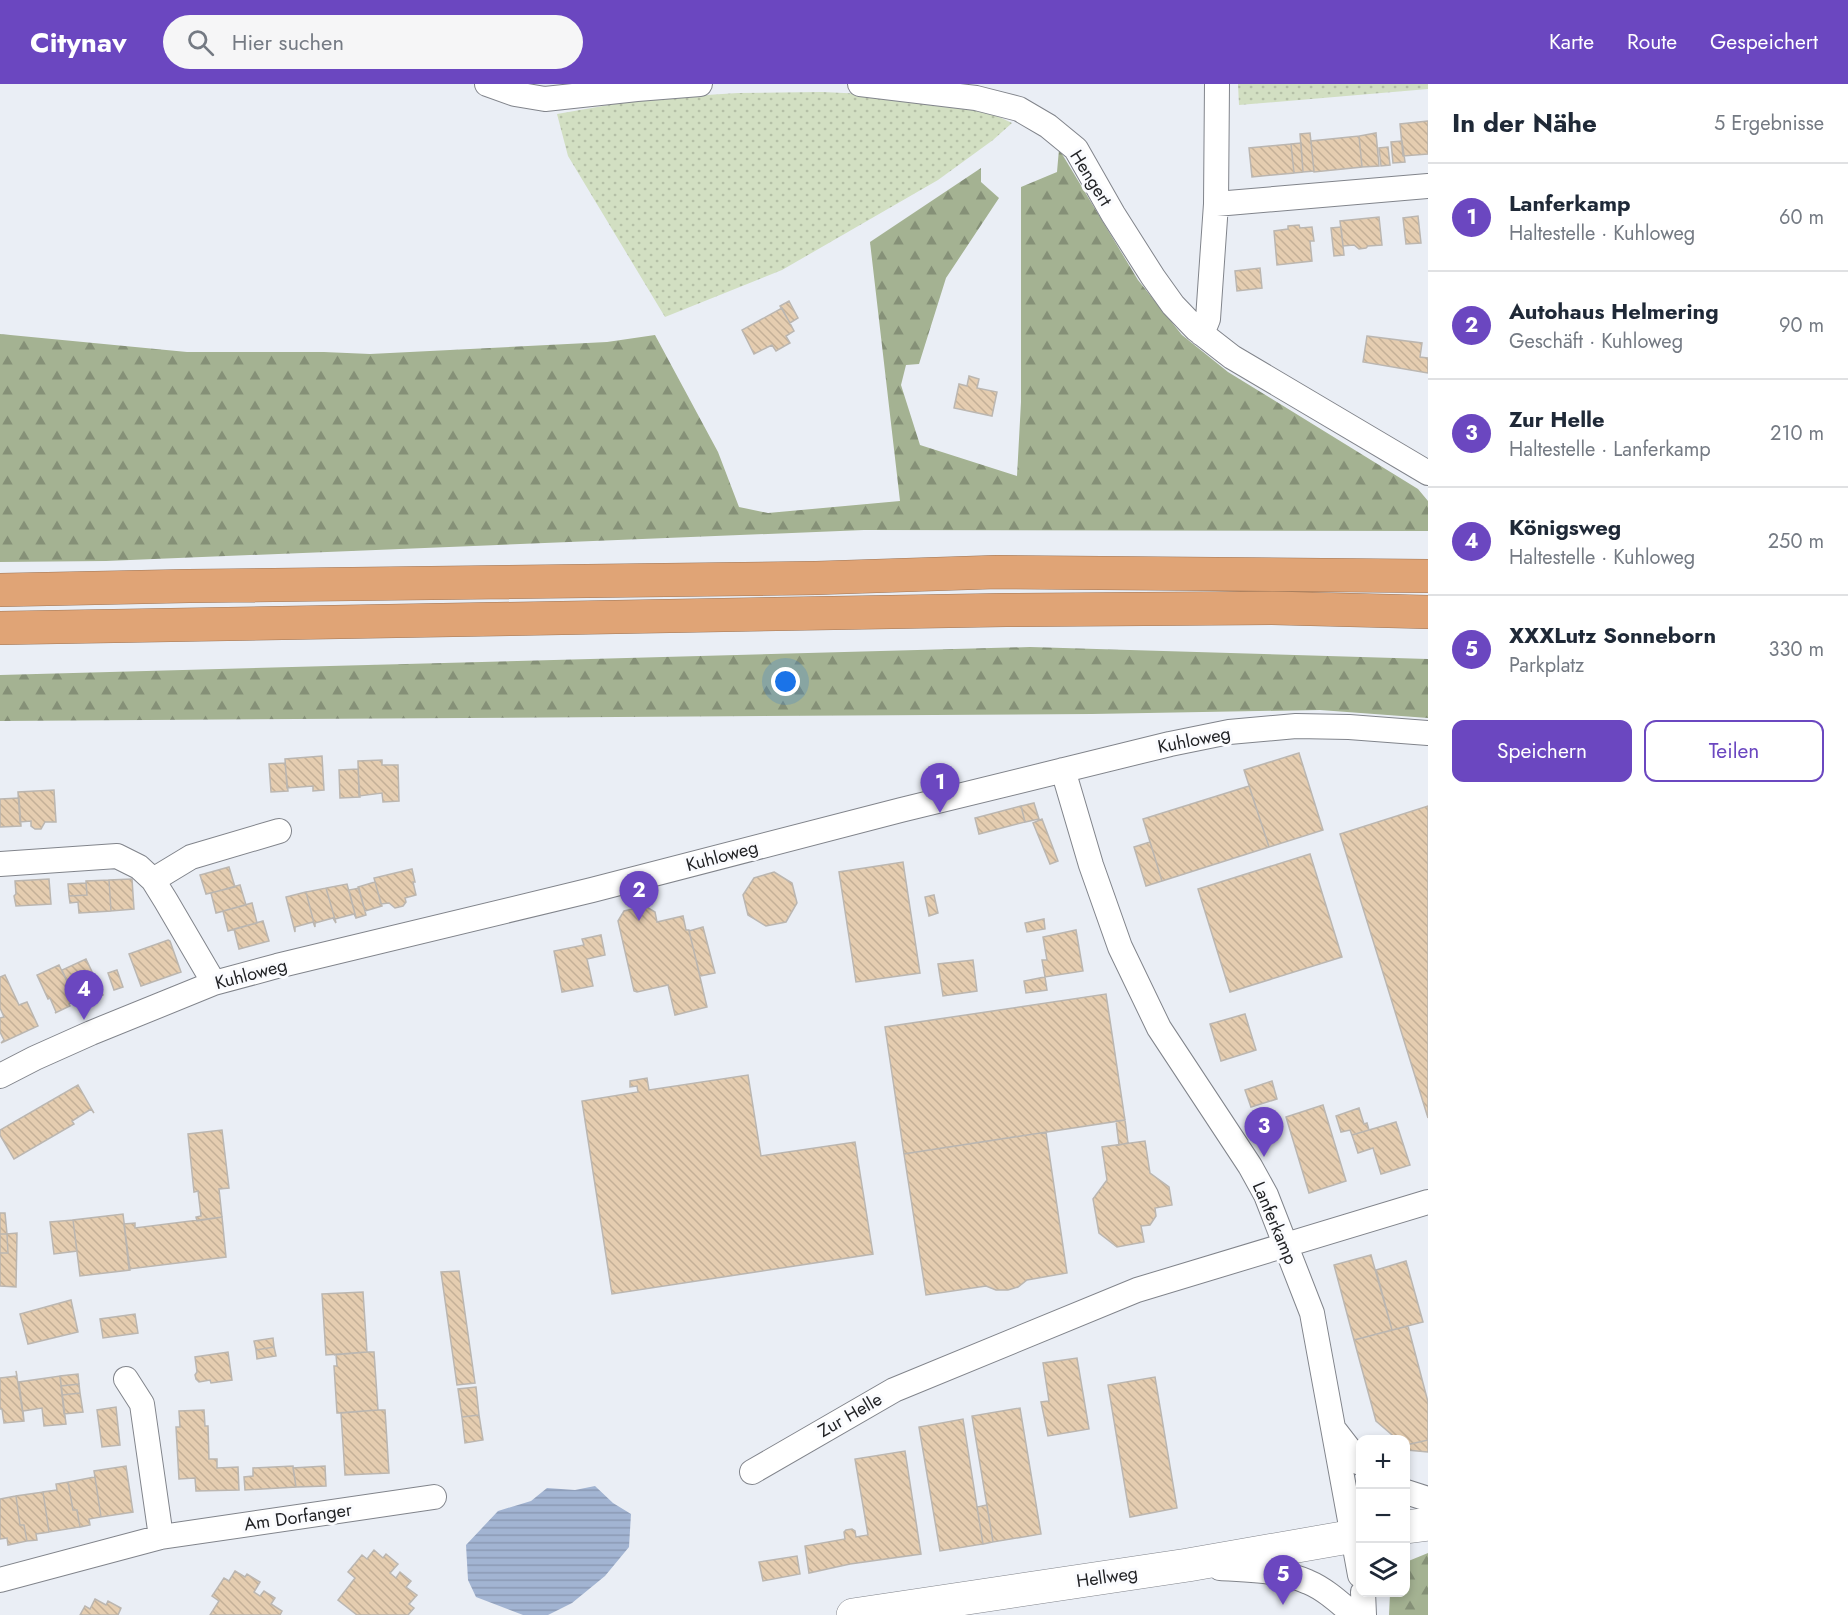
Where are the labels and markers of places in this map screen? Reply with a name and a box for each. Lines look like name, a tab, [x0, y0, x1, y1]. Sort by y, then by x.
pin: 1	[920, 764, 960, 813]
pin: 2	[620, 872, 658, 921]
pin: 4	[64, 970, 104, 1020]
pin: 3	[1244, 1108, 1284, 1157]
pin: 5	[1264, 1556, 1302, 1605]

